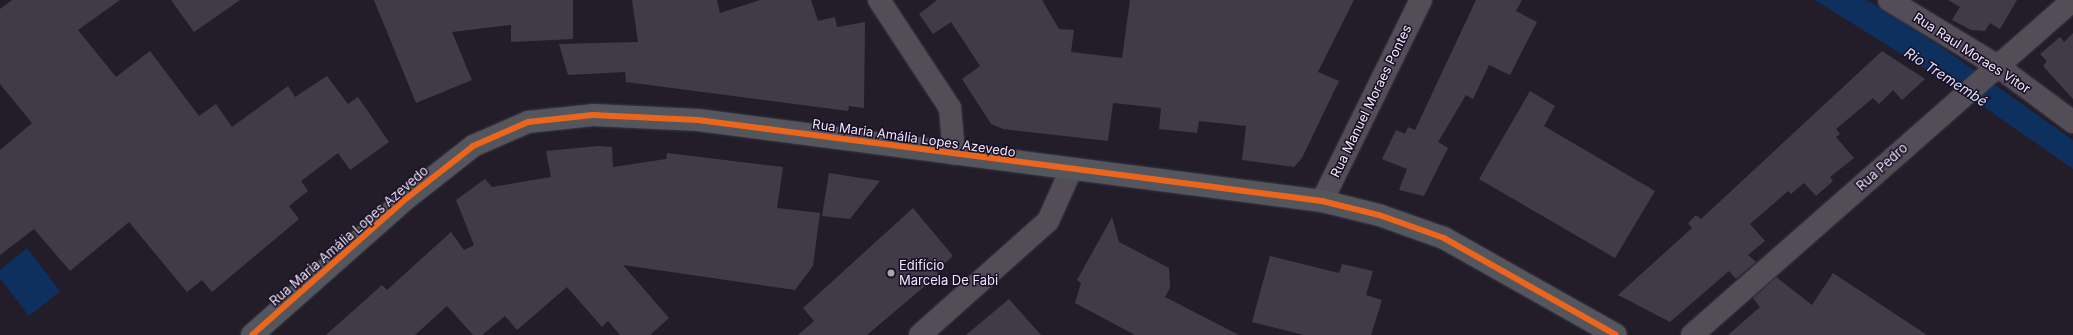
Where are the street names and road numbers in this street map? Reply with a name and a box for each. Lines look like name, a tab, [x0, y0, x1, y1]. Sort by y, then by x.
street label: Rua Raul Moraes Vitor	[1911, 9, 2033, 97]
street label: Rua Manuel Moraes Pontes	[1327, 22, 1415, 180]
street label: Rua Maria Amália Lopes Azevedo	[811, 116, 1017, 160]
street label: Rua Pedro	[1853, 140, 1911, 194]
street label: Rua Maria Amália Lopes Azevedo	[267, 163, 431, 309]

